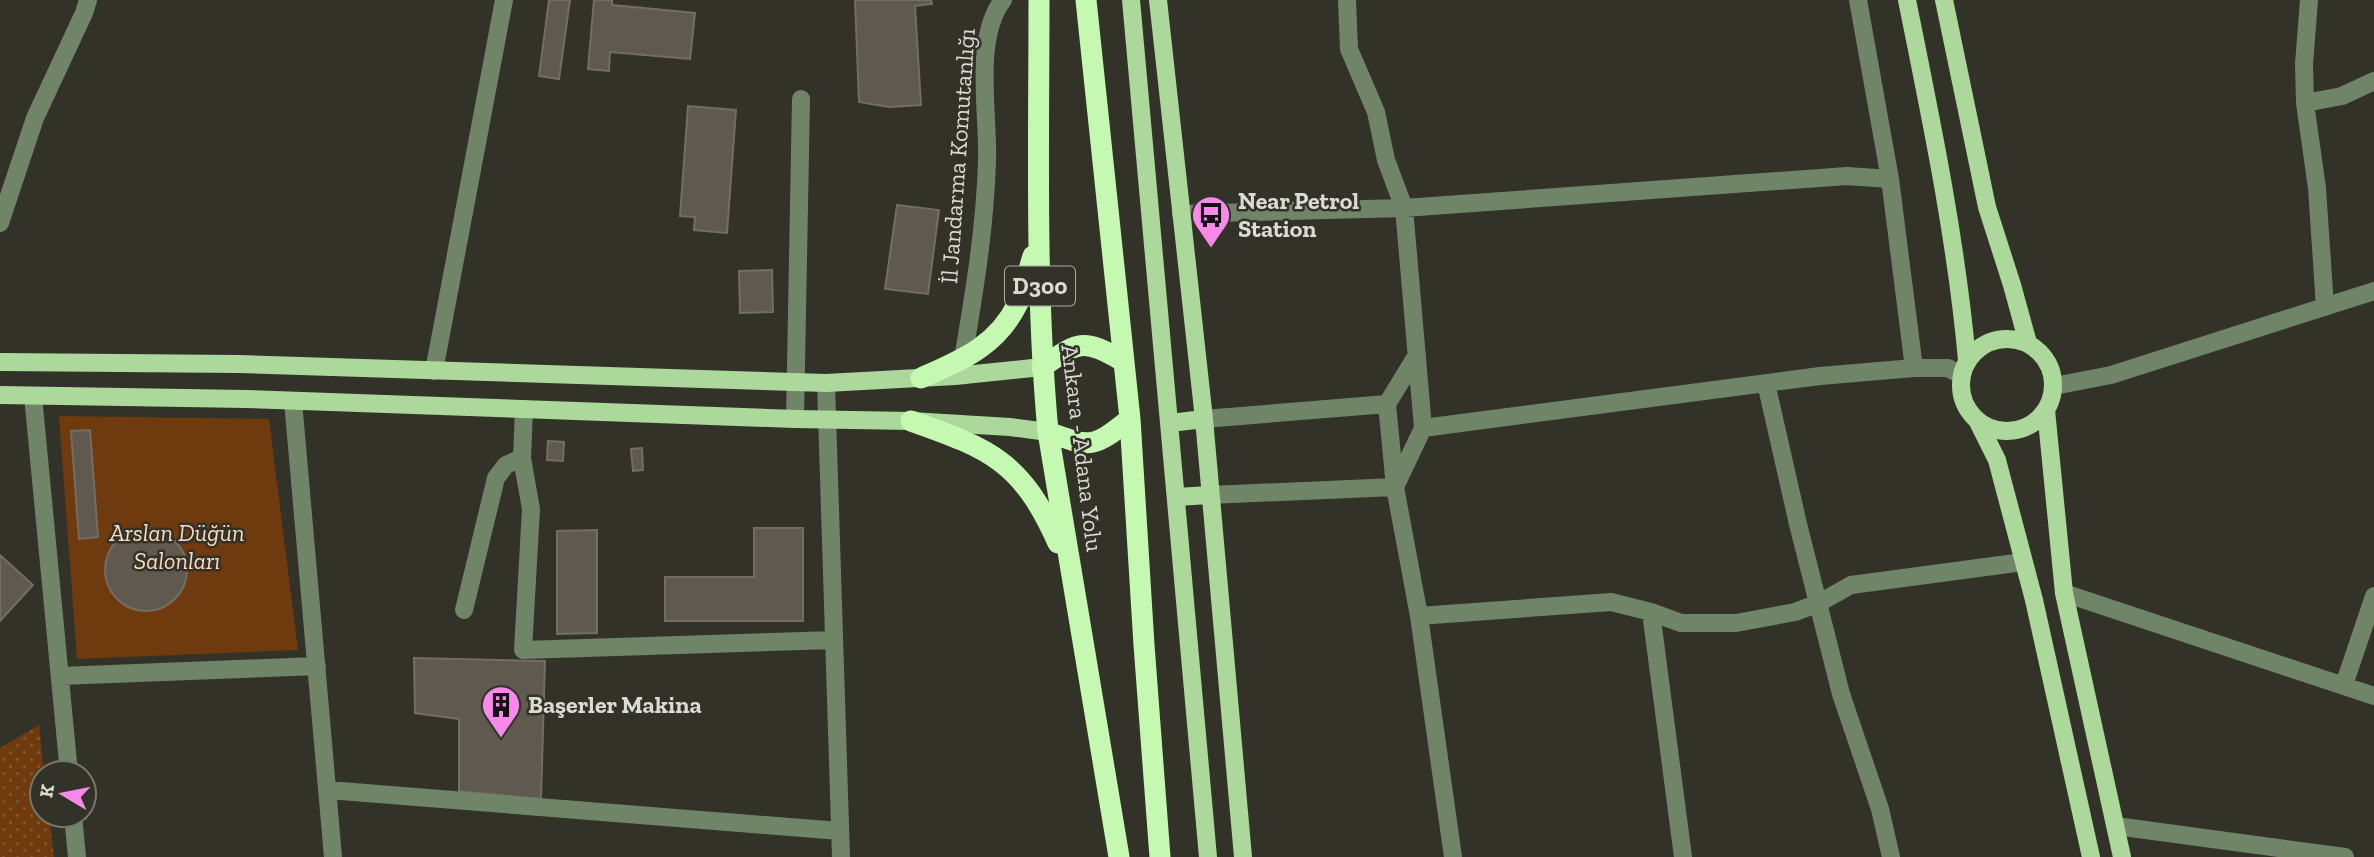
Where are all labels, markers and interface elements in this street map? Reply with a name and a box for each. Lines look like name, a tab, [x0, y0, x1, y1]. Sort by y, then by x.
street label: İl Jandarma Komutanlığı	[934, 27, 981, 285]
place label: Near Petrol Station	[1238, 186, 1359, 243]
bus stop icon: Near Petrol Station	[1190, 194, 1232, 249]
road number: D300	[1005, 266, 1075, 306]
street label: Ankara - Adana Yolu	[1055, 343, 1110, 554]
park label: Arslan Düğün Salonları	[108, 518, 245, 575]
building icon: Başerler Makina	[480, 684, 522, 739]
place label: Başerler Makina	[528, 690, 702, 719]
north arrow	[28, 759, 98, 829]
text: K	[34, 783, 59, 799]

